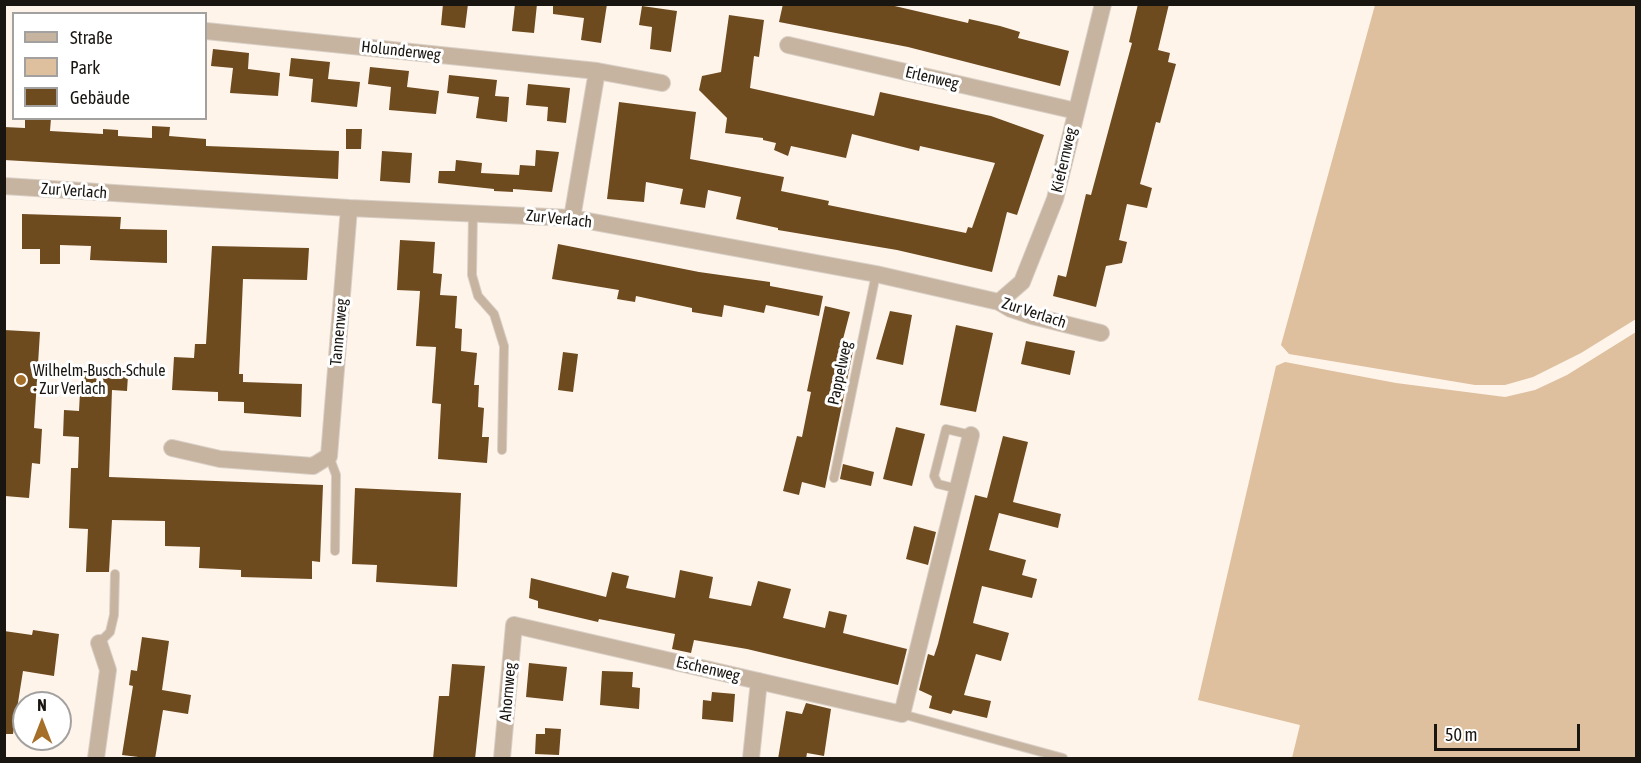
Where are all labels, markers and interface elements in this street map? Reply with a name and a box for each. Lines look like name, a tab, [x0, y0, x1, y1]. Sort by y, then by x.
legend	[12, 12, 207, 120]
text: Straße	[70, 27, 113, 48]
street label: Holunderweg	[360, 37, 442, 65]
text: Park	[70, 57, 100, 78]
street label: Erlenweg	[903, 63, 961, 93]
text: Gebäude	[70, 87, 130, 108]
street label: Kiefernweg	[1047, 125, 1081, 195]
street label: Zur Verlach	[40, 179, 108, 203]
street label: Zur Verlach	[525, 206, 593, 232]
street label: Zur Verlach	[999, 294, 1069, 332]
street label: Tannenweg	[326, 298, 352, 366]
street label: Pappelweg	[824, 339, 856, 407]
place label: Wilhelm-Busch-Schule - Zur Verlach	[33, 361, 165, 399]
marker: Wilhelm-Busch-Schule - Zur Verlach	[14, 373, 28, 387]
street label: Eschenweg	[674, 652, 742, 686]
street label: Ahornweg	[496, 662, 520, 722]
north arrow	[12, 691, 72, 751]
text: N	[37, 696, 47, 714]
scale bar	[1437, 712, 1582, 750]
text: 50 m	[1445, 724, 1477, 745]

